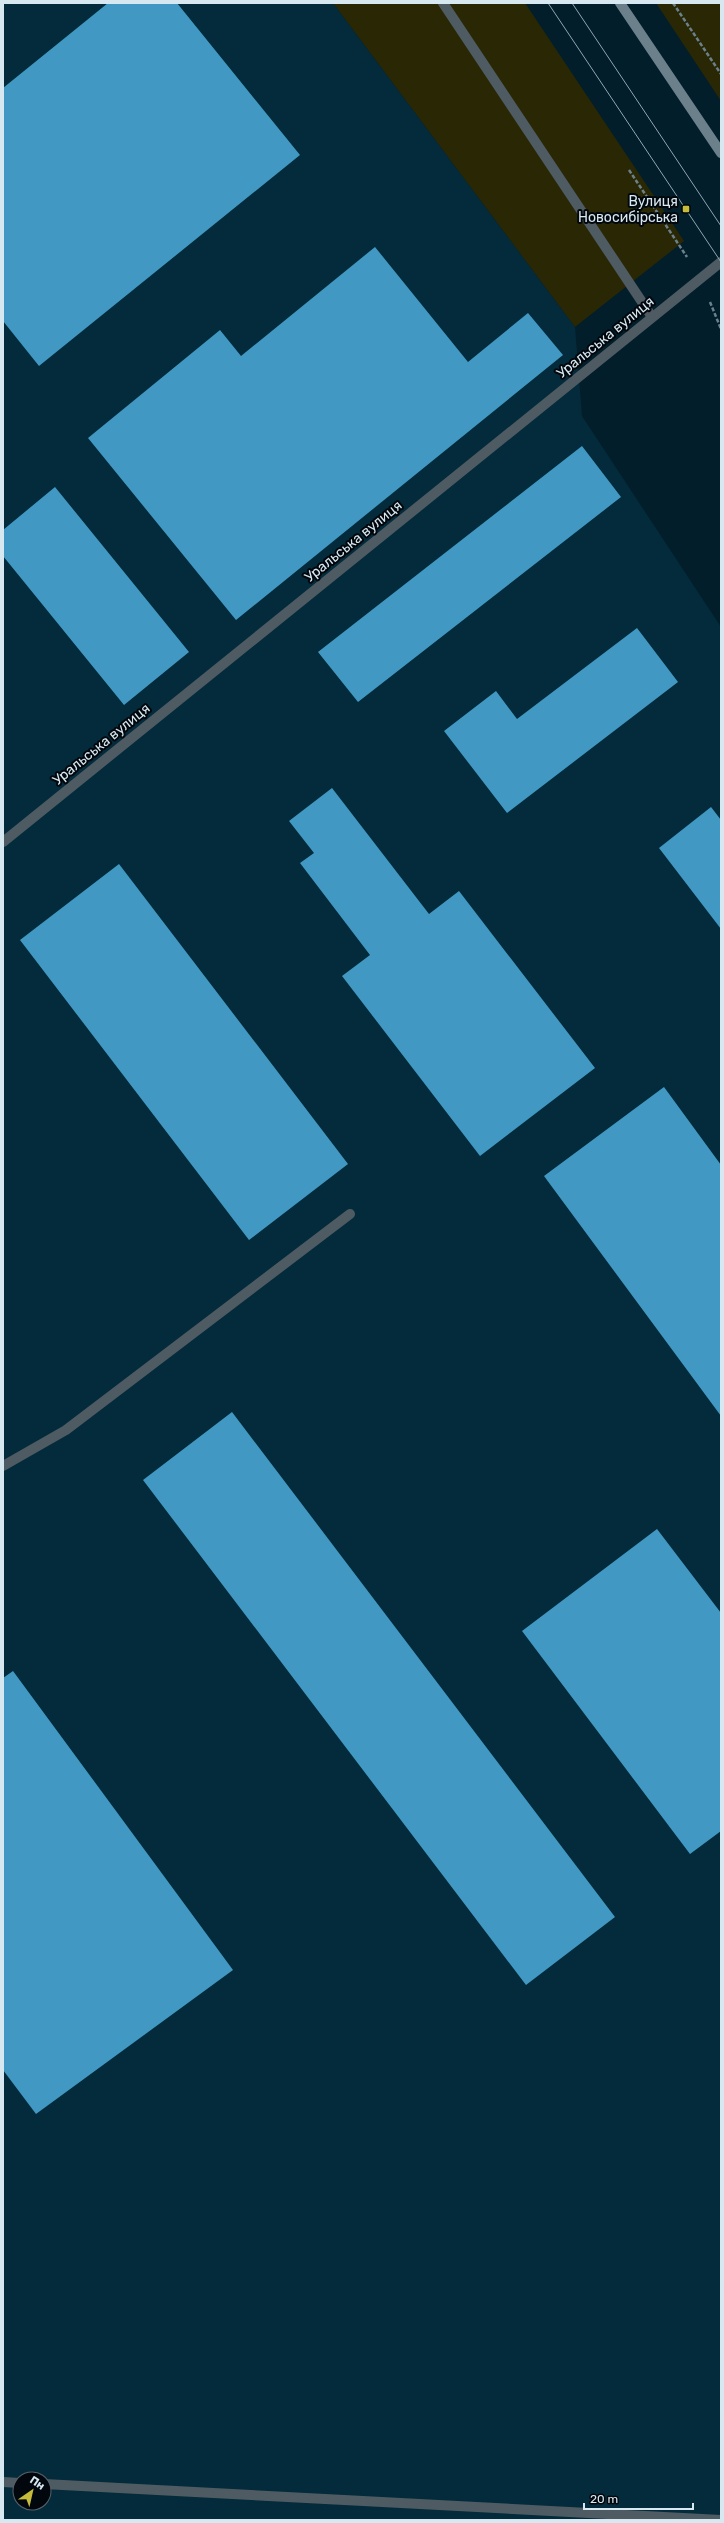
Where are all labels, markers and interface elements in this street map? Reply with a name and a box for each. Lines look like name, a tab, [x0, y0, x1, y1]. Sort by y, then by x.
place label: Вулиця Новосибірська	[578, 193, 678, 226]
marker: Вулиця Новосибірська	[681, 204, 691, 214]
street label: Уральська вулиця	[553, 293, 657, 382]
street label: Уральська вулиця	[301, 497, 405, 586]
street label: Уральська вулиця	[49, 700, 153, 789]
north arrow	[12, 2471, 52, 2511]
text: Пн	[27, 2473, 47, 2493]
scale bar	[584, 2485, 693, 2511]
text: 20 m	[590, 2492, 618, 2506]

